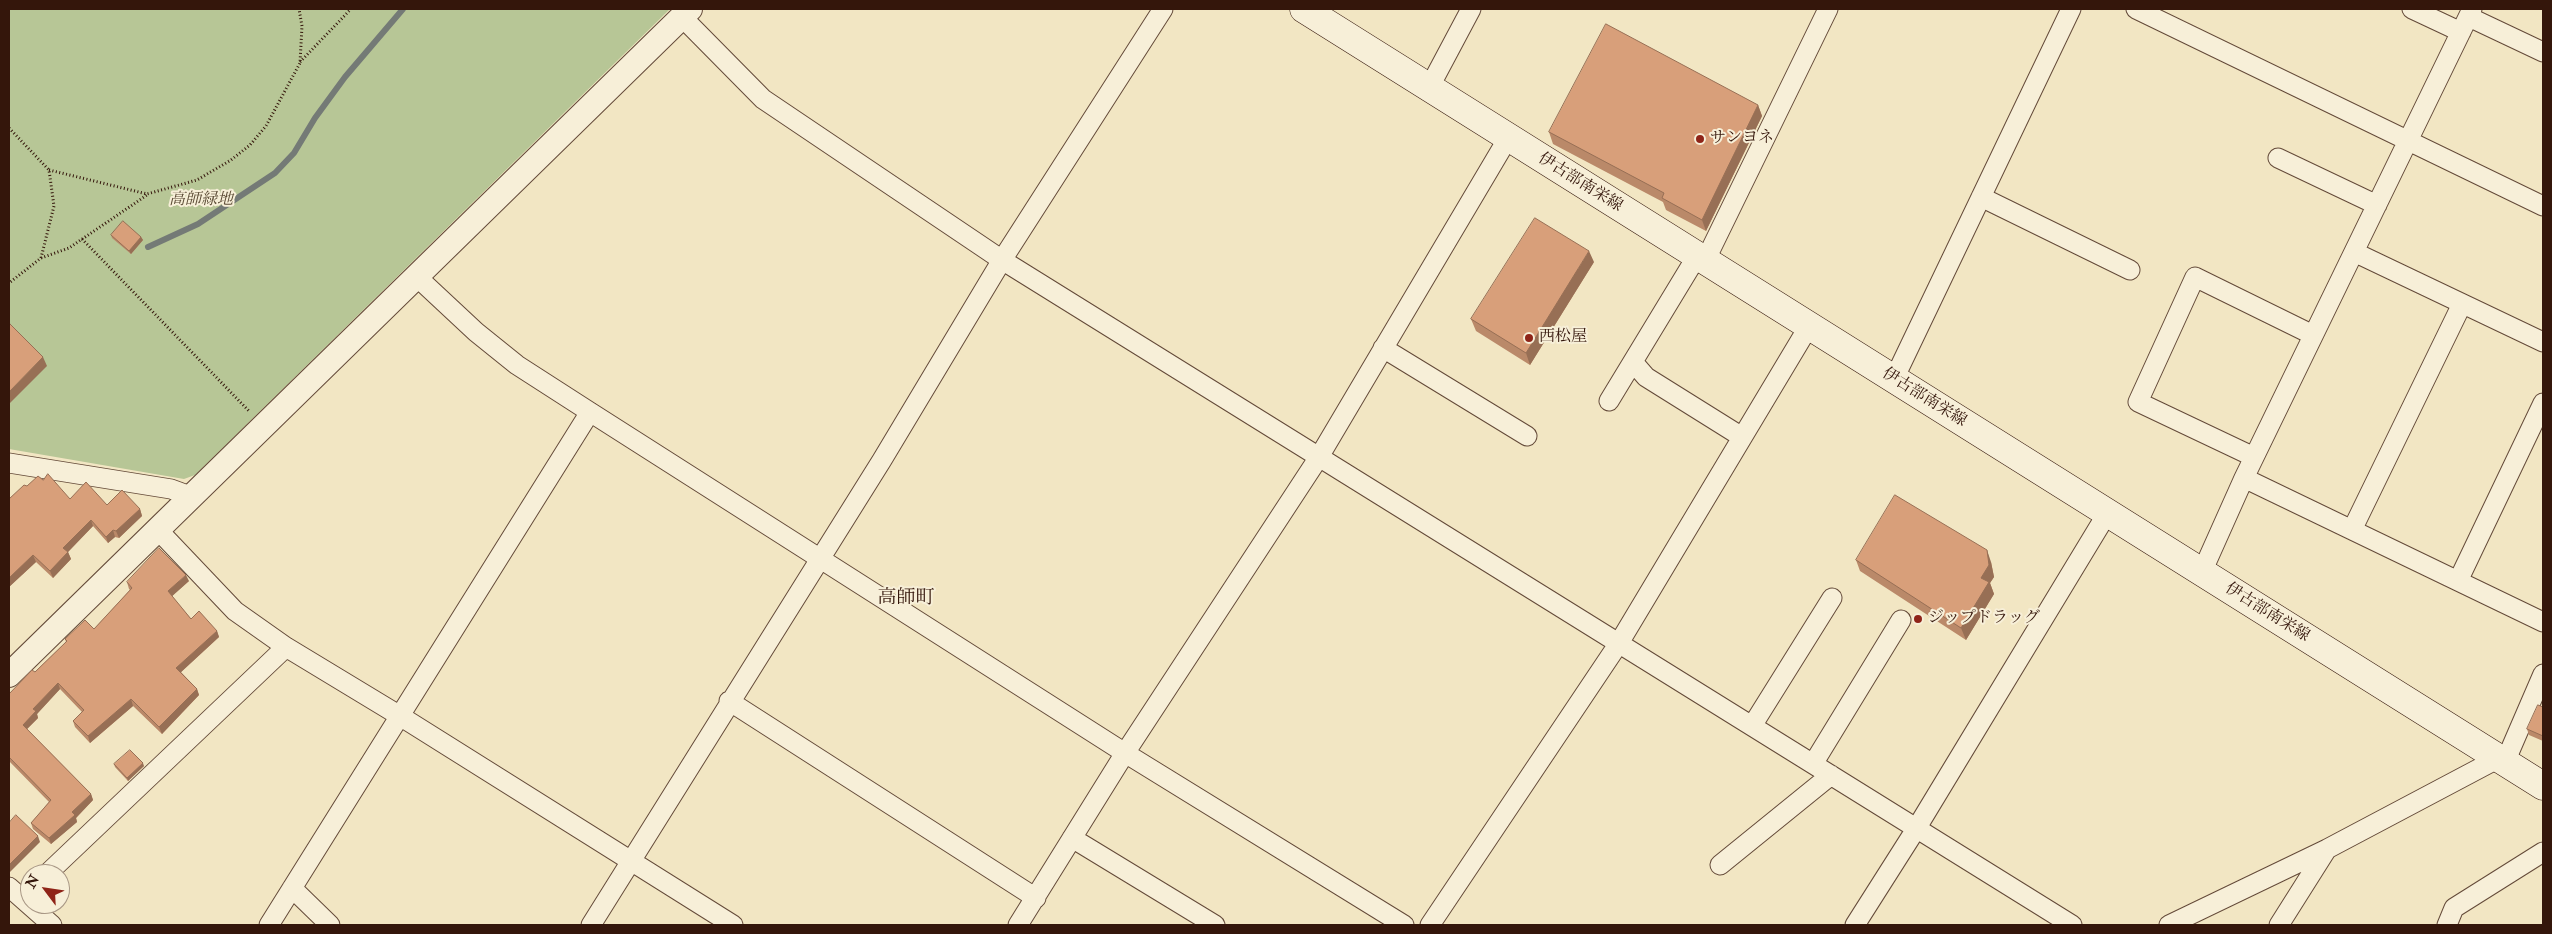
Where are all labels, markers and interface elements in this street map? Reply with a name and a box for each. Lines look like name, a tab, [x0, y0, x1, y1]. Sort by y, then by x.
place label: サンヨネ	[1710, 129, 1774, 149]
marker: サンヨネ	[1694, 133, 1706, 145]
street label: 伊古部南栄線	[1534, 149, 1626, 217]
park label: 高師緑地	[169, 191, 233, 211]
place label: 西松屋	[1539, 328, 1587, 348]
marker: 西松屋	[1523, 332, 1535, 344]
street label: 伊古部南栄線	[1878, 364, 1970, 432]
street label: 伊古部南栄線	[2221, 579, 2313, 647]
district label: 高師町	[878, 588, 934, 610]
place label: ジップドラッグ	[1928, 609, 2040, 629]
marker: ジップドラッグ	[1912, 613, 1924, 625]
north arrow	[20, 864, 70, 914]
text: N	[22, 872, 43, 891]

